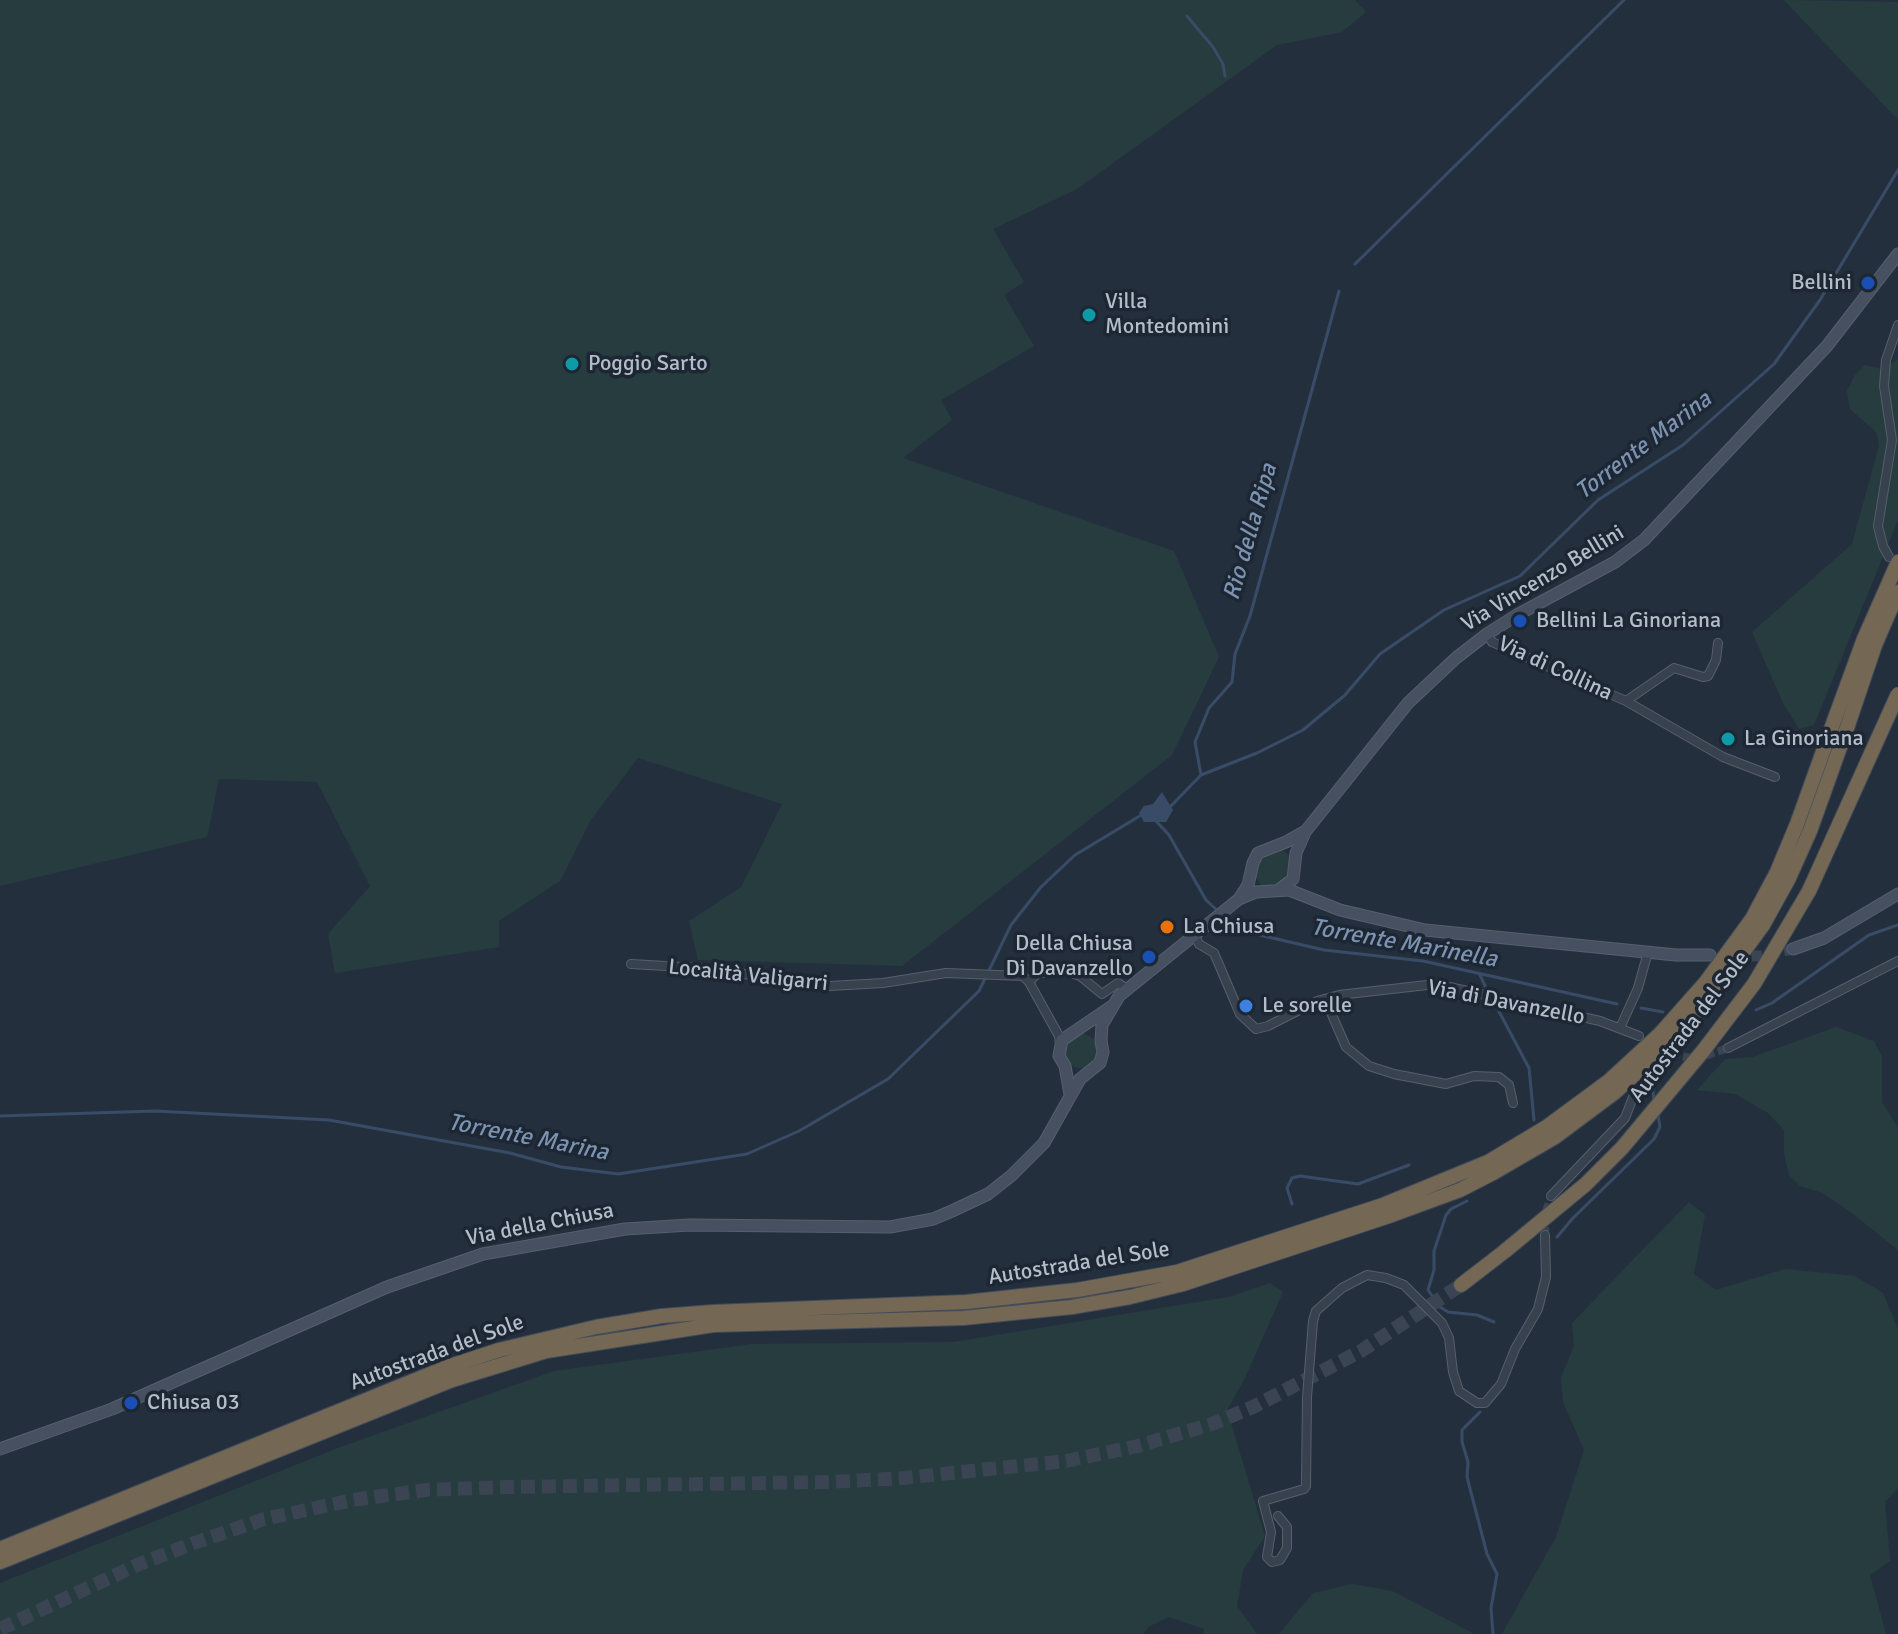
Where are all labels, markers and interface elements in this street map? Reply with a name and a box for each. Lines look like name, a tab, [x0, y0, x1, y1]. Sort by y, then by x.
place label: Bellini	[1791, 270, 1852, 296]
marker: Bellini	[1859, 274, 1877, 292]
place label: Villa Montedomini	[1105, 289, 1229, 340]
marker: Villa Montedomini	[1080, 306, 1098, 324]
place label: Poggio Sarto	[588, 351, 708, 377]
marker: Poggio Sarto	[563, 355, 581, 373]
water label: Torrente Marina	[1570, 386, 1718, 506]
water label: Rio della Ripa	[1218, 460, 1284, 604]
street label: Via Vincenzo Bellini	[1457, 520, 1629, 638]
place label: Bellini La Ginoriana	[1536, 608, 1721, 634]
marker: Bellini La Ginoriana	[1511, 612, 1529, 630]
street label: Via di Collina	[1494, 631, 1616, 707]
place label: La Ginoriana	[1744, 726, 1864, 752]
marker: La Ginoriana	[1719, 730, 1737, 748]
water label: Torrente Marinella	[1309, 913, 1499, 975]
place label: La Chiusa	[1183, 914, 1274, 940]
marker: La Chiusa	[1158, 918, 1176, 936]
place label: Della Chiusa Di Davanzello	[1006, 931, 1133, 982]
street label: Autostrada del Sole	[1624, 946, 1756, 1108]
marker: Della Chiusa Di Davanzello	[1140, 948, 1158, 966]
street label: Località Valigarri	[667, 954, 829, 998]
street label: Via di Davanzello	[1425, 975, 1587, 1031]
place label: Le sorelle	[1262, 993, 1352, 1019]
marker: Le sorelle	[1237, 997, 1255, 1015]
water label: Torrente Marina	[445, 1108, 611, 1168]
street label: Via della Chiusa	[464, 1198, 616, 1252]
street label: Autostrada del Sole	[987, 1237, 1171, 1291]
street label: Autostrada del Sole	[346, 1309, 528, 1397]
place label: Chiusa 03	[147, 1390, 240, 1416]
marker: Chiusa 03	[122, 1394, 140, 1412]

